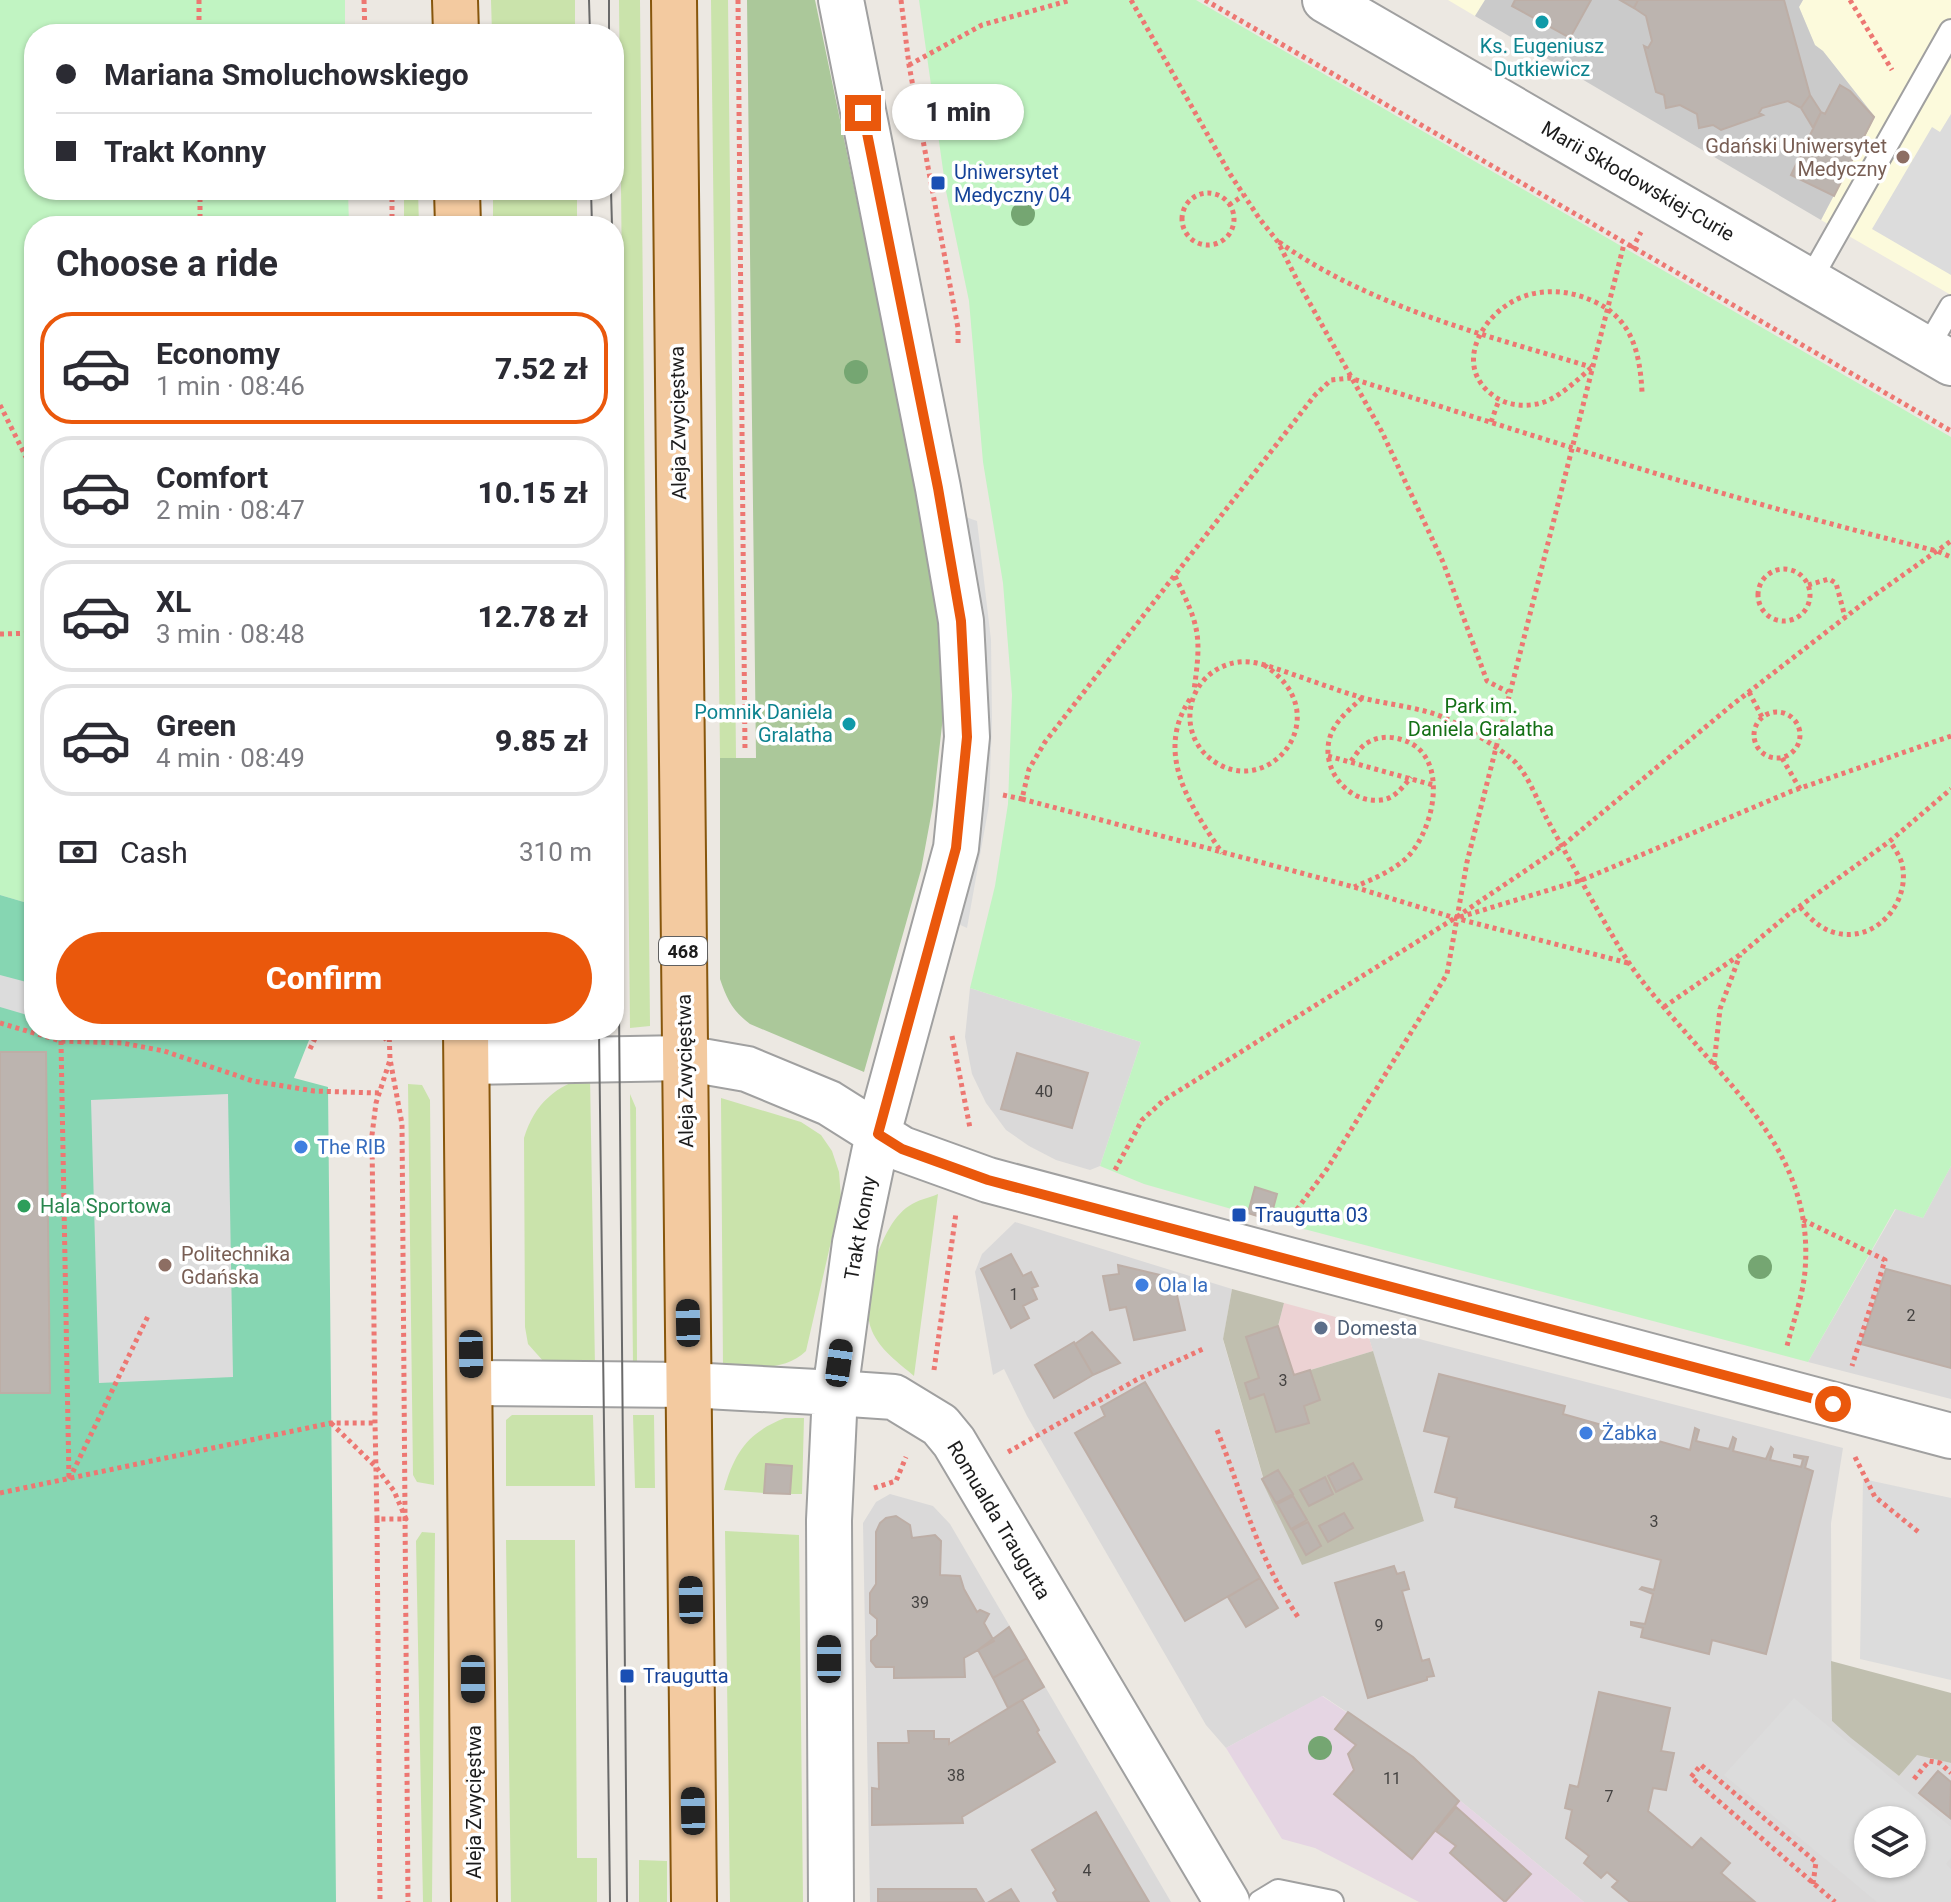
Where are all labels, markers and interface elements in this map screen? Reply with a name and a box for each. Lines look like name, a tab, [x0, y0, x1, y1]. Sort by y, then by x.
marker: Ks. Eugeniusz Dutkiewicz	[1533, 13, 1551, 31]
place label: Ks. Eugeniusz Dutkiewicz	[1480, 34, 1604, 81]
text: Mariana Smoluchowskiego	[104, 57, 469, 92]
callout: 1 min	[891, 85, 1023, 141]
route end	[845, 95, 881, 131]
text: 1 min	[925, 97, 991, 127]
street label: Marii Skłodowskiej-Curie	[1537, 116, 1739, 246]
text: Trakt Konny	[104, 134, 266, 169]
place label: Gdański Uniwersytet Medyczny	[1705, 134, 1888, 181]
marker: Gdański Uniwersytet Medyczny	[1894, 148, 1912, 166]
place label: Uniwersytet Medyczny 04	[954, 160, 1071, 207]
marker: Uniwersytet Medyczny 04	[929, 174, 947, 192]
text: Choose a ride	[56, 243, 278, 285]
icon: car	[60, 332, 132, 404]
text: Economy	[156, 336, 280, 371]
street label: Aleja Zwycięstwa	[665, 346, 691, 500]
text: 7.52 zł	[495, 351, 588, 386]
text: 1 min · 08:46	[156, 371, 305, 401]
icon: car	[60, 456, 132, 528]
text: Comfort	[156, 460, 268, 495]
text: 10.15 zł	[478, 475, 588, 510]
text: 2 min · 08:47	[156, 495, 305, 525]
icon: car	[60, 580, 132, 652]
text: XL	[156, 584, 191, 619]
text: 12.78 zł	[478, 599, 588, 634]
text: 3 min · 08:48	[156, 619, 305, 649]
park label: Park im. Daniela Gralatha	[1408, 694, 1554, 741]
place label: Pomnik Daniela Gralatha	[694, 700, 833, 747]
icon: car	[60, 704, 132, 776]
text: Green	[156, 708, 236, 743]
marker: Pomnik Daniela Gralatha	[840, 715, 858, 733]
text: 9.85 zł	[495, 723, 588, 758]
text: 4 min · 08:49	[156, 743, 305, 773]
icon: cash	[56, 830, 100, 874]
text: Cash	[120, 835, 188, 870]
text: 310 m	[519, 837, 592, 867]
button: Confirm	[56, 932, 592, 1024]
road number: 468	[659, 937, 707, 965]
street label: Aleja Zwycięstwa	[672, 994, 698, 1148]
house number: 40	[1035, 1082, 1053, 1101]
place label: The RIB	[317, 1135, 386, 1159]
marker: The RIB	[292, 1138, 310, 1156]
street label: Trakt Konny	[839, 1174, 881, 1282]
place label: Hala Sportowa	[40, 1194, 171, 1218]
marker: Hala Sportowa	[15, 1197, 33, 1215]
place label: Traugutta 03	[1255, 1203, 1368, 1227]
marker: Traugutta 03	[1230, 1206, 1248, 1224]
place label: Politechnika Gdańska	[181, 1242, 290, 1289]
marker: Politechnika Gdańska	[156, 1256, 174, 1274]
place label: Ola la	[1158, 1273, 1208, 1297]
marker: Ola la	[1133, 1276, 1151, 1294]
house number: 1	[1010, 1285, 1019, 1304]
car	[676, 1299, 700, 1347]
house number: 2	[1907, 1306, 1916, 1325]
place label: Domesta	[1337, 1316, 1417, 1340]
marker: Domesta	[1312, 1319, 1330, 1337]
car	[459, 1330, 483, 1378]
car	[824, 1338, 854, 1388]
house number: 3	[1279, 1371, 1288, 1390]
route start	[1815, 1386, 1851, 1422]
place label: Żabka	[1602, 1421, 1657, 1445]
marker: Żabka	[1577, 1424, 1595, 1442]
street label: Romualda Traugutta	[942, 1436, 1056, 1604]
house number: 3	[1650, 1512, 1659, 1531]
car	[679, 1576, 703, 1624]
house number: 39	[911, 1593, 929, 1612]
house number: 9	[1375, 1616, 1384, 1635]
car	[817, 1635, 841, 1683]
car	[461, 1655, 485, 1703]
place label: Traugutta	[643, 1664, 729, 1688]
marker: Traugutta	[618, 1667, 636, 1685]
street label: Aleja Zwycięstwa	[462, 1725, 486, 1879]
house number: 38	[947, 1766, 965, 1785]
house number: 11	[1383, 1769, 1401, 1788]
car	[681, 1787, 705, 1835]
house number: 7	[1605, 1787, 1614, 1806]
map controls	[1854, 1806, 1926, 1878]
button: layers	[1854, 1806, 1926, 1878]
house number: 4	[1083, 1861, 1092, 1880]

